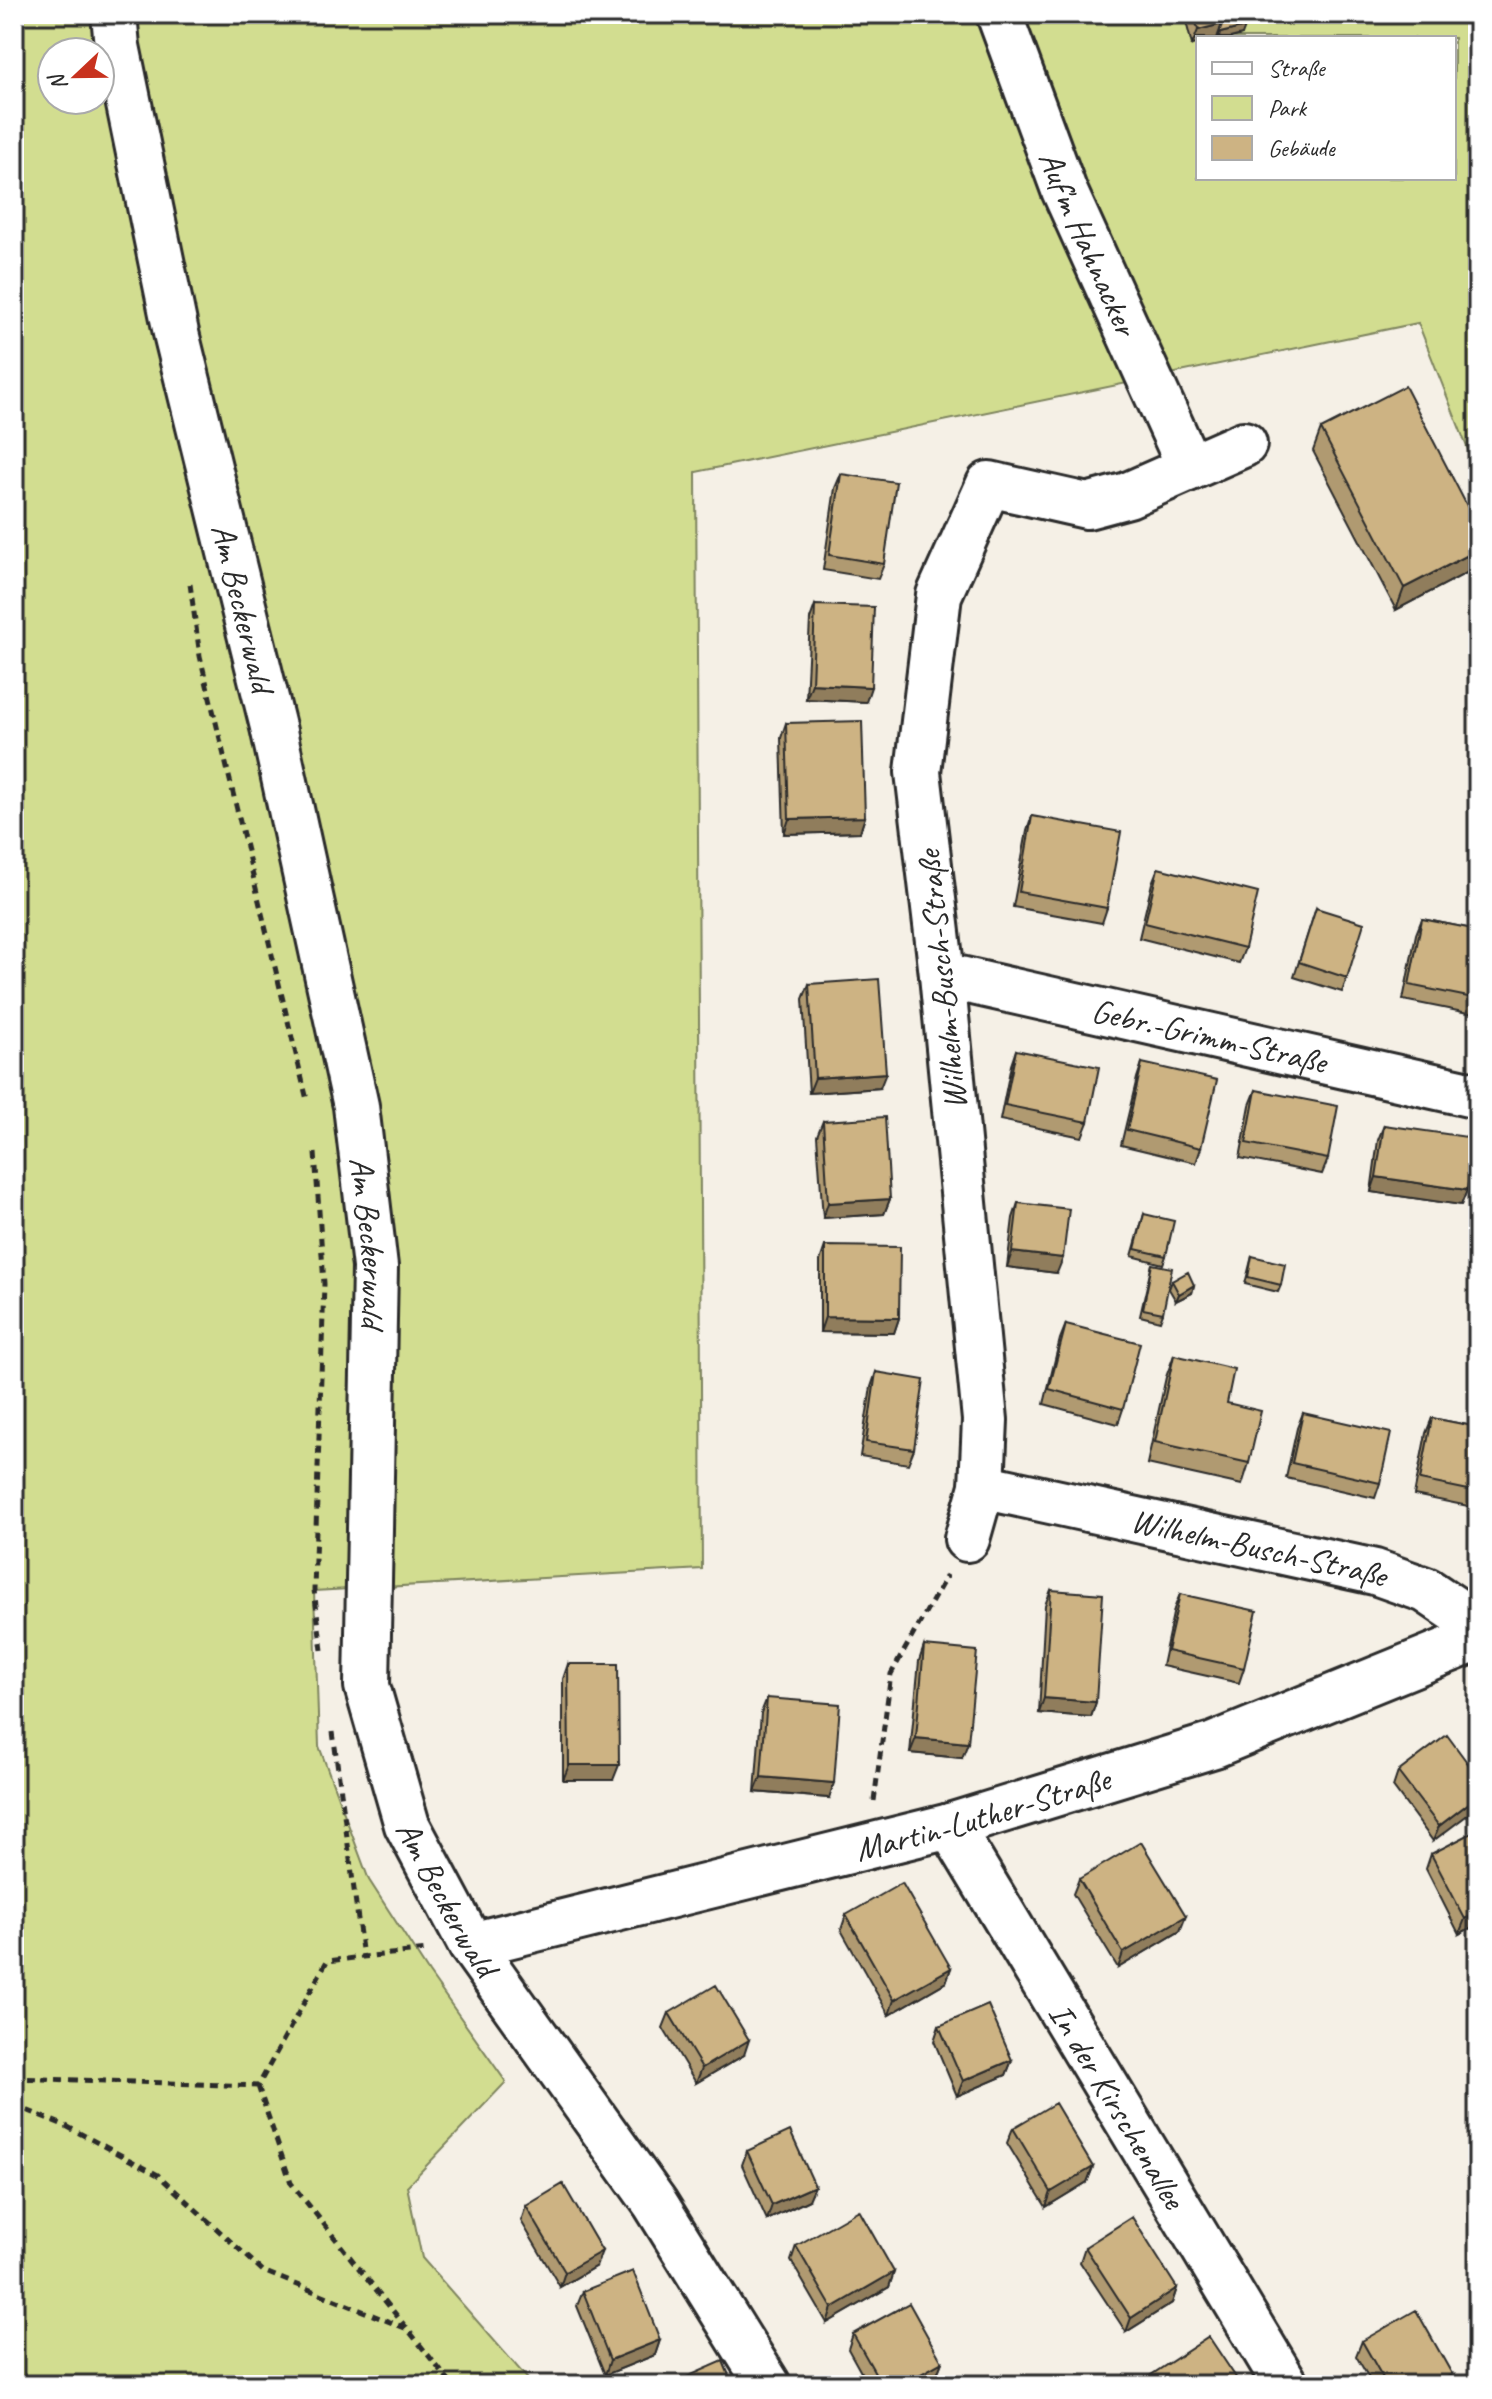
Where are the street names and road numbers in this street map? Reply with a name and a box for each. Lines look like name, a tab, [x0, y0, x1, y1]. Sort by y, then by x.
street label: Auf'm Hahnacker	[1029, 145, 1149, 344]
street label: Am Beckerwald	[202, 519, 286, 701]
street label: Wilhelm-Busch-Straße	[906, 845, 976, 1112]
street label: Gebr.-Grimm-Straße	[1088, 989, 1333, 1084]
street label: Am Beckerwald	[340, 1155, 396, 1333]
street label: Wilhelm-Busch-Straße	[1127, 1498, 1396, 1598]
street label: Martin-Luther-Straße	[851, 1756, 1118, 1871]
street label: Am Beckerwald	[386, 1813, 510, 1988]
street label: In der Kirschenallee	[1039, 1995, 1197, 2218]

